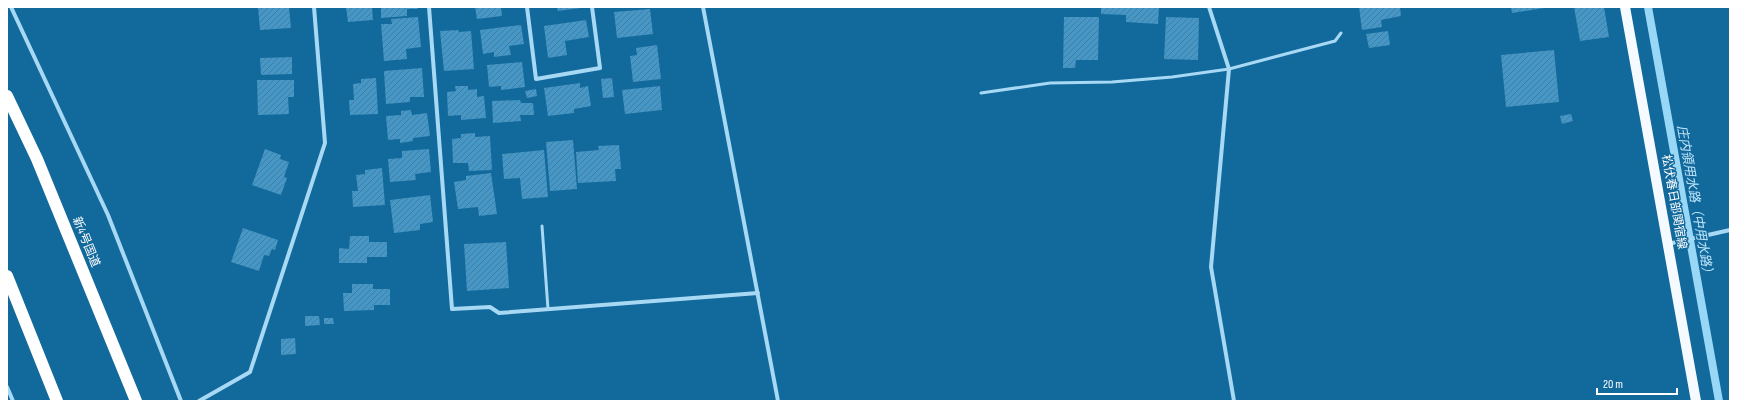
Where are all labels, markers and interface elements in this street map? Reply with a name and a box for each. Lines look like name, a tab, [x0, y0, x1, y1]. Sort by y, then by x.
water label: 庄内領用水路（中用水路）	[1674, 124, 1716, 280]
street label: 松伏春日部関宿線	[1658, 153, 1690, 251]
street label: 新4号国道	[69, 215, 103, 269]
scale bar	[1597, 370, 1677, 396]
text: 20 m	[1603, 377, 1623, 392]

